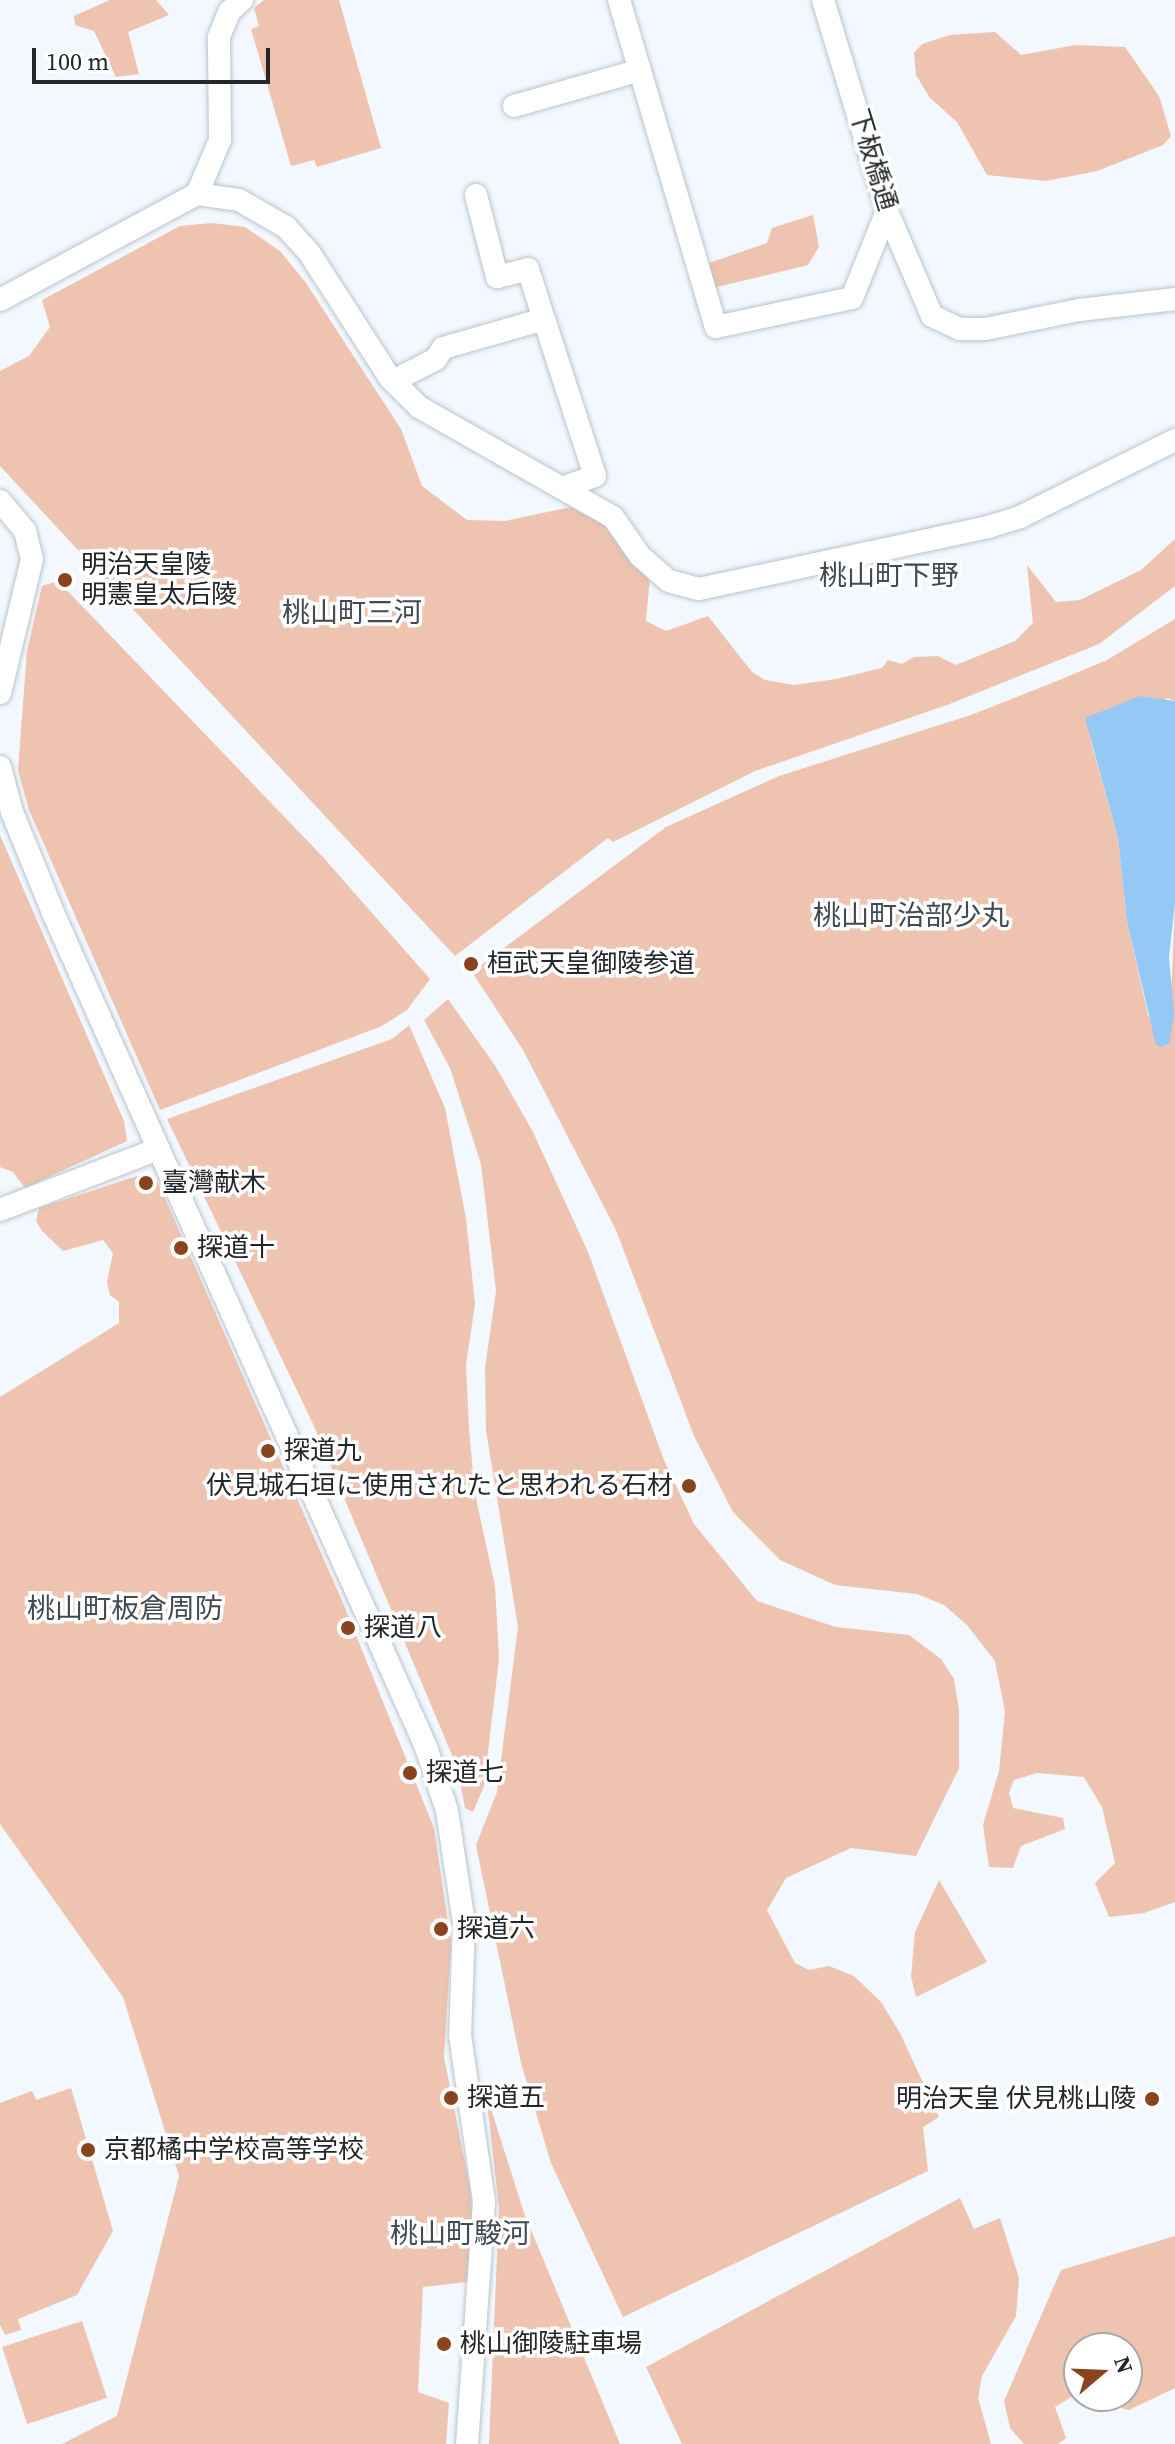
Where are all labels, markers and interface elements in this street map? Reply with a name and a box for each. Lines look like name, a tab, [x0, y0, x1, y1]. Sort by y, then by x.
scale bar	[36, 32, 274, 82]
text: 100 m	[46, 45, 109, 78]
street label: 下板橋通	[843, 106, 903, 214]
place label: 明治天皇陵 明憲皇太后陵	[81, 549, 237, 610]
district label: 桃山町下野	[819, 558, 959, 592]
marker: 明治天皇陵 明憲皇太后陵	[56, 571, 74, 589]
district label: 桃山町三河	[282, 595, 422, 629]
district label: 桃山町治部少丸	[813, 898, 1009, 932]
place label: 桓武天皇御陵参道	[487, 948, 695, 980]
marker: 桓武天皇御陵参道	[462, 955, 480, 973]
place label: 臺灣献木	[162, 1167, 266, 1199]
marker: 臺灣献木	[137, 1174, 155, 1192]
place label: 探道十	[197, 1232, 275, 1264]
marker: 探道十	[172, 1239, 190, 1257]
place label: 探道九	[284, 1435, 362, 1467]
marker: 探道九	[259, 1442, 277, 1460]
place label: 伏見城石垣に使用されたと思われる石材	[205, 1470, 673, 1502]
marker: 伏見城石垣に使用されたと思われる石材	[680, 1477, 698, 1495]
district label: 桃山町板倉周防	[27, 1591, 223, 1625]
place label: 探道八	[364, 1612, 442, 1644]
marker: 探道八	[339, 1619, 357, 1637]
place label: 探道七	[426, 1757, 504, 1789]
marker: 探道七	[401, 1764, 419, 1782]
place label: 探道六	[457, 1913, 535, 1945]
marker: 探道六	[432, 1920, 450, 1938]
place label: 探道五	[467, 2082, 545, 2114]
place label: 明治天皇 伏見桃山陵	[896, 2083, 1136, 2115]
marker: 探道五	[442, 2089, 460, 2107]
marker: 明治天皇 伏見桃山陵	[1143, 2090, 1161, 2108]
place label: 京都橘中学校高等学校	[104, 2134, 364, 2166]
marker: 京都橘中学校高等学校	[79, 2141, 97, 2159]
district label: 桃山町駿河	[390, 2216, 530, 2250]
place label: 桃山御陵駐車場	[460, 2328, 642, 2360]
north arrow	[1063, 2332, 1143, 2412]
marker: 桃山御陵駐車場	[435, 2335, 453, 2353]
text: N	[1107, 2352, 1141, 2377]

